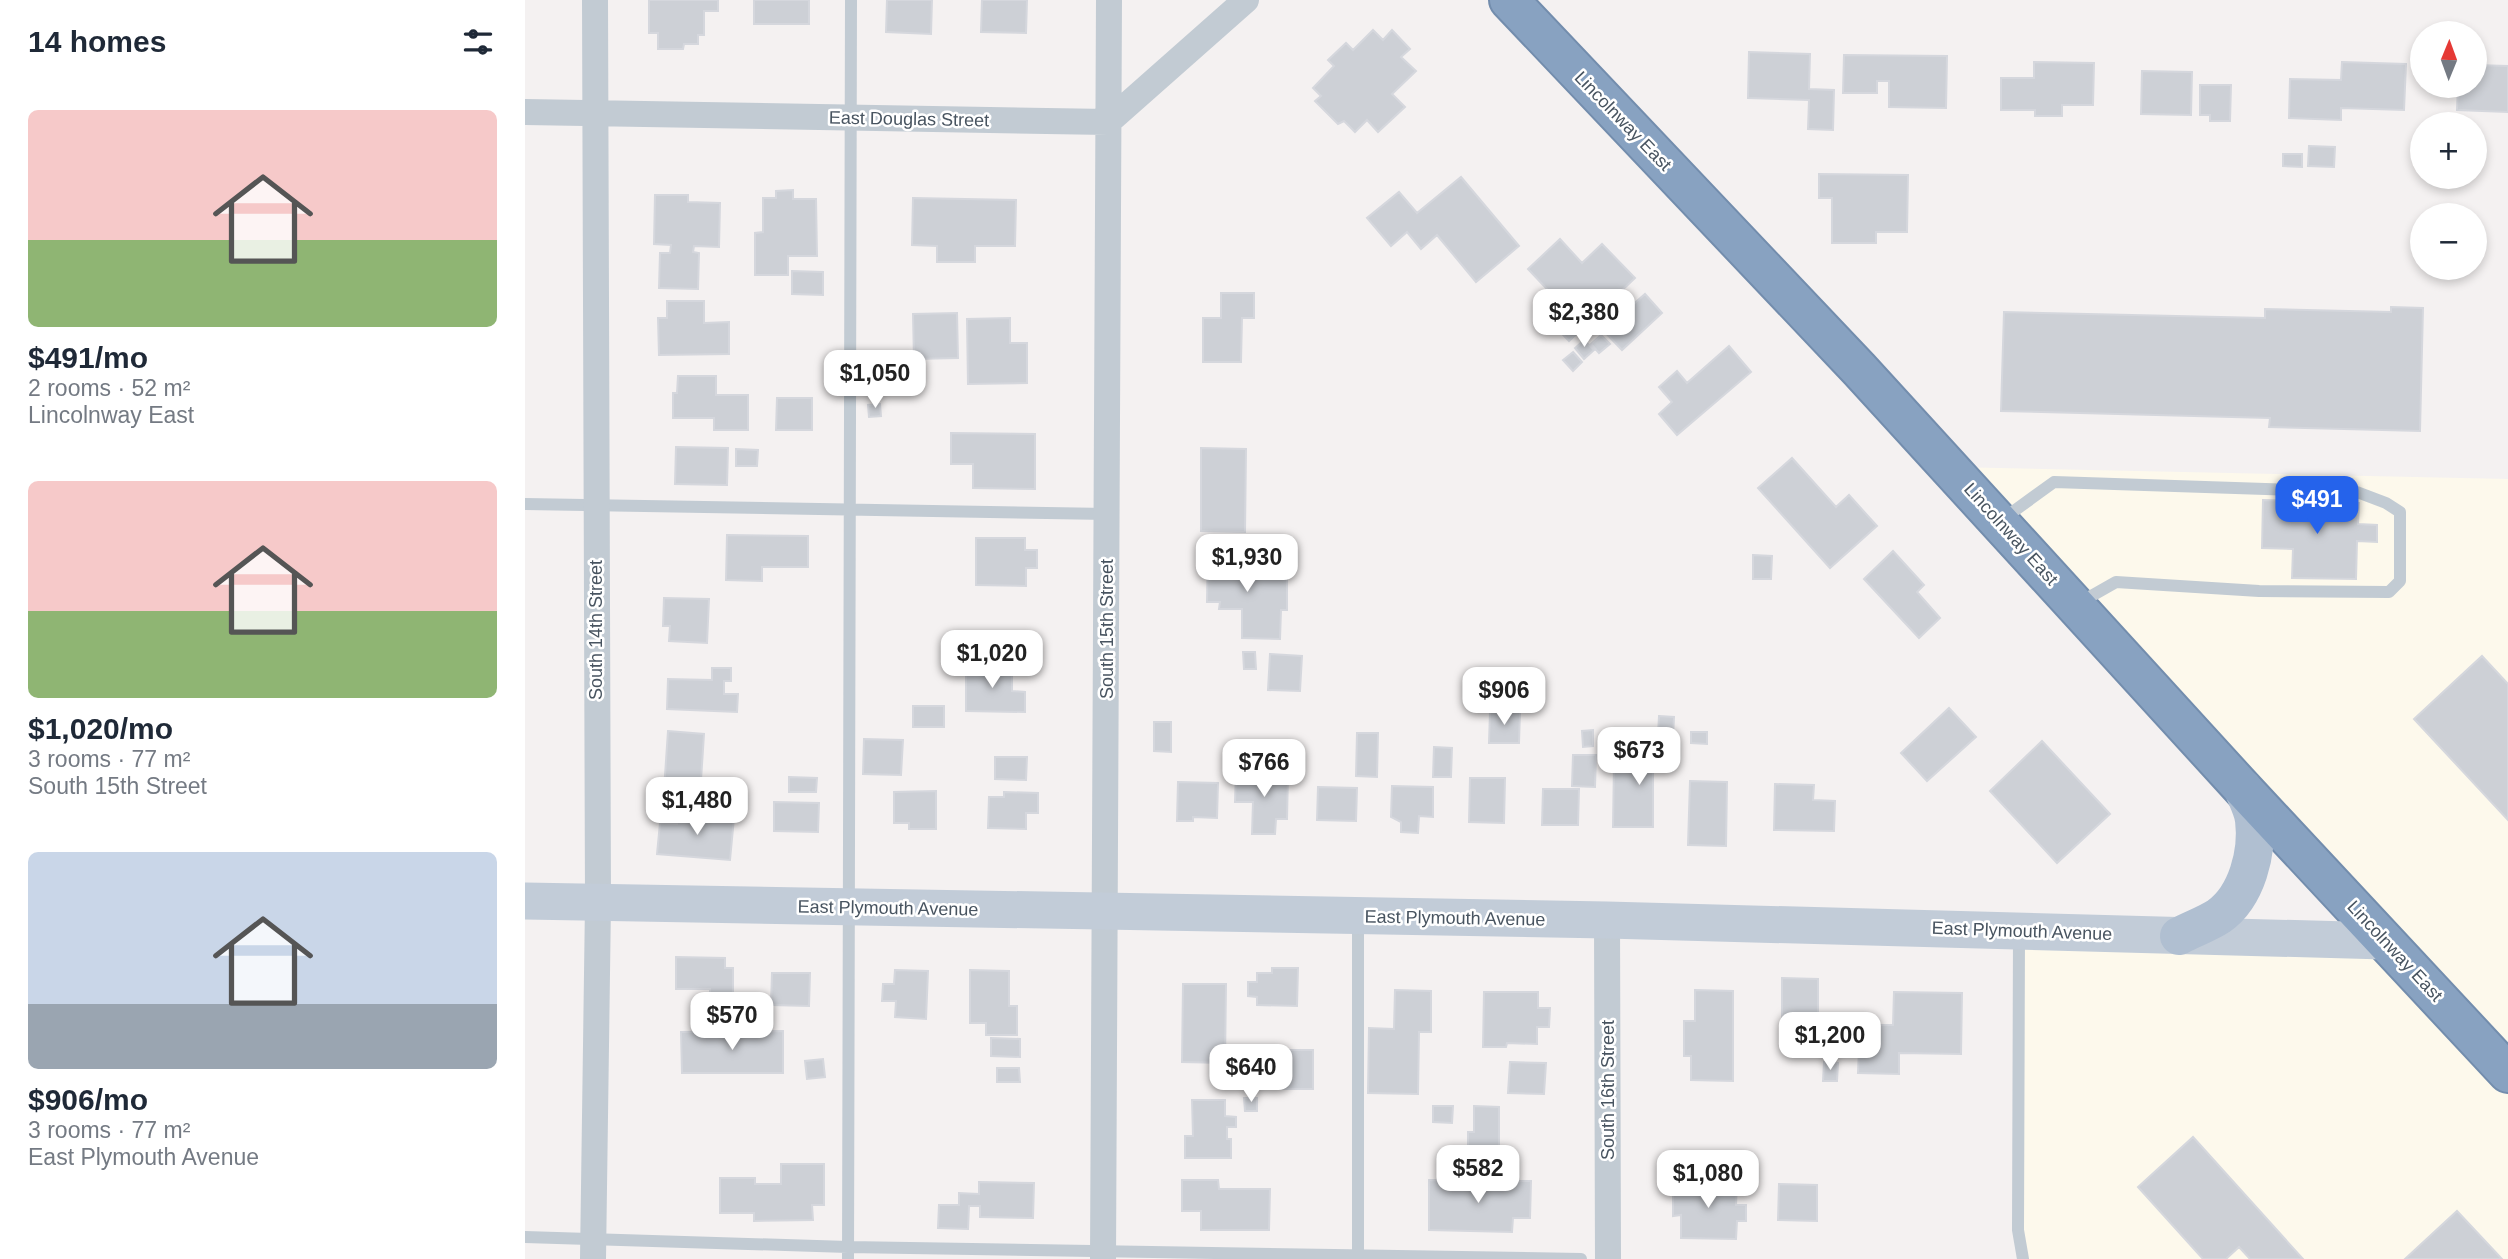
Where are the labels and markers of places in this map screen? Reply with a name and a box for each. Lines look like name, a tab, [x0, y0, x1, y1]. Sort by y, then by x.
pin: $2,380	[1527, 290, 1641, 349]
pin: $1,050	[818, 350, 932, 410]
pin: $491	[2276, 476, 2358, 536]
pin: $1,930	[1190, 534, 1304, 594]
pin: $1,020	[935, 630, 1049, 690]
pin: $906	[1463, 668, 1545, 727]
pin: $673	[1598, 728, 1680, 787]
pin: $766	[1223, 740, 1305, 799]
pin: $1,480	[640, 778, 754, 837]
pin: $570	[691, 992, 773, 1052]
pin: $1,200	[1773, 1012, 1887, 1072]
pin: $640	[1210, 1044, 1292, 1104]
pin: $582	[1437, 1146, 1519, 1205]
pin: $1,080	[1651, 1150, 1765, 1210]

